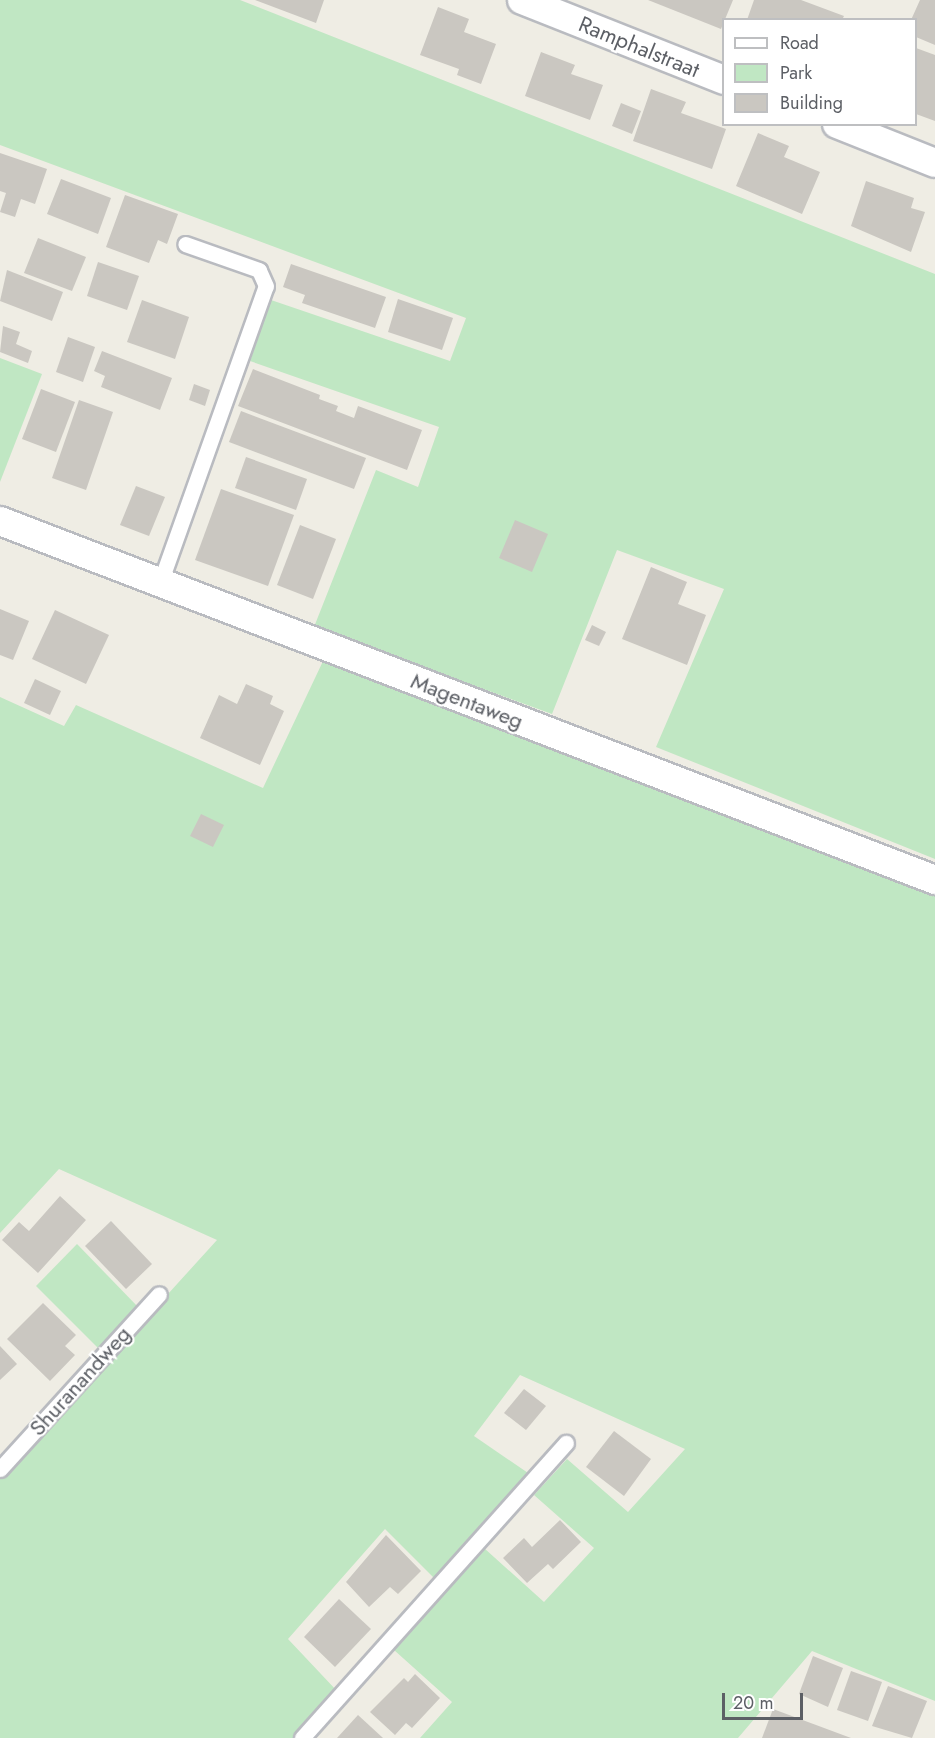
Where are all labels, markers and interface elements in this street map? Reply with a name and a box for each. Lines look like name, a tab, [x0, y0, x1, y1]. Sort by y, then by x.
street label: Ramphalstraat	[575, 11, 703, 83]
legend	[722, 18, 917, 126]
text: Road	[780, 30, 819, 56]
text: Park	[780, 60, 812, 86]
text: Building	[780, 90, 843, 116]
street label: Magentaweg	[407, 668, 527, 734]
street label: Shuranandweg	[24, 1321, 136, 1441]
scale bar	[725, 1681, 806, 1719]
text: 20 m	[733, 1690, 773, 1716]

